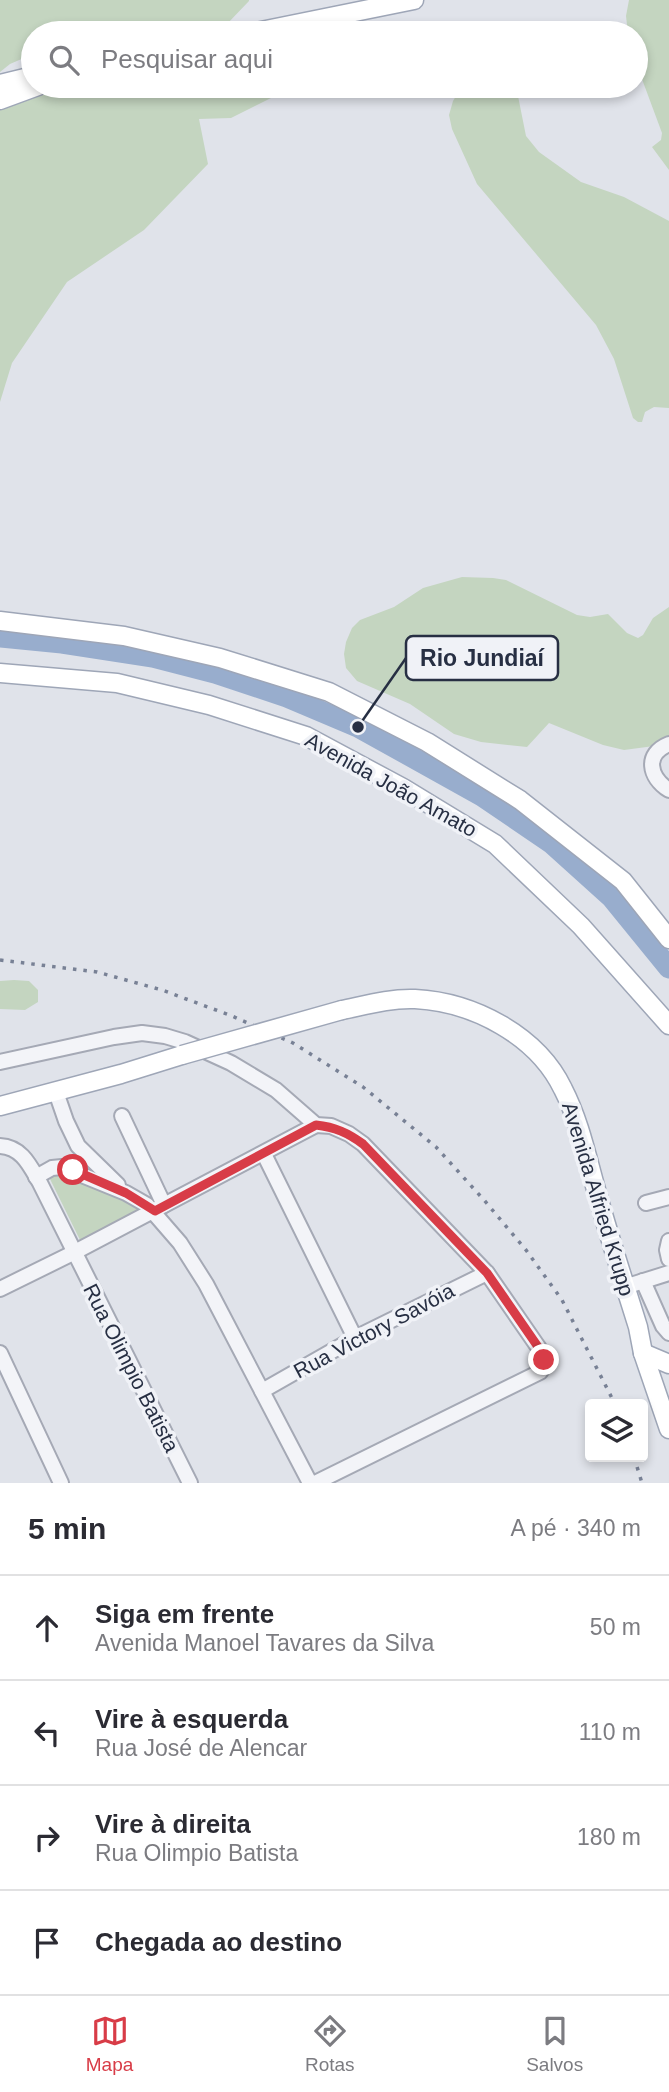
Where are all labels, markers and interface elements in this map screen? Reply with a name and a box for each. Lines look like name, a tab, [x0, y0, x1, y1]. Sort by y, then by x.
search box	[21, 21, 648, 98]
icon: search	[45, 41, 83, 79]
text: Pesquisar aqui	[101, 44, 273, 74]
callout: Rio Jundiaí	[406, 636, 558, 680]
text: Rio Jundiaí	[420, 645, 546, 671]
street label: Avenida João Amato	[302, 728, 481, 841]
street label: Avenida Alfried Krupp	[558, 1099, 639, 1299]
route start	[57, 1154, 88, 1185]
street label: Rua Victory Savóia	[290, 1278, 458, 1383]
street label: Rua Olimpio Batista	[79, 1280, 184, 1456]
route end	[528, 1344, 559, 1375]
map controls	[585, 1399, 648, 1462]
button: layers	[585, 1399, 648, 1462]
text: 5 min	[28, 1512, 106, 1545]
text: A pé · 340 m	[511, 1515, 641, 1541]
text: Siga em frente	[95, 1599, 274, 1629]
icon: ahead	[28, 1609, 66, 1647]
text: 50 m	[590, 1614, 641, 1640]
text: Avenida Manoel Tavares da Silva	[95, 1630, 434, 1656]
text: Vire à esquerda	[95, 1704, 288, 1734]
icon: left	[28, 1714, 66, 1752]
text: 110 m	[579, 1719, 641, 1745]
text: Rua José de Alencar	[95, 1735, 307, 1761]
text: Vire à direita	[95, 1809, 251, 1839]
icon: right	[28, 1819, 66, 1857]
text: 180 m	[577, 1824, 641, 1850]
text: Rua Olimpio Batista	[95, 1840, 298, 1866]
icon: arrive	[28, 1924, 66, 1962]
text: Chegada ao destino	[95, 1927, 342, 1957]
tab: Mapa	[86, 2012, 133, 2076]
tab: Rotas	[305, 2012, 355, 2076]
tab: Salvos	[526, 2012, 583, 2076]

